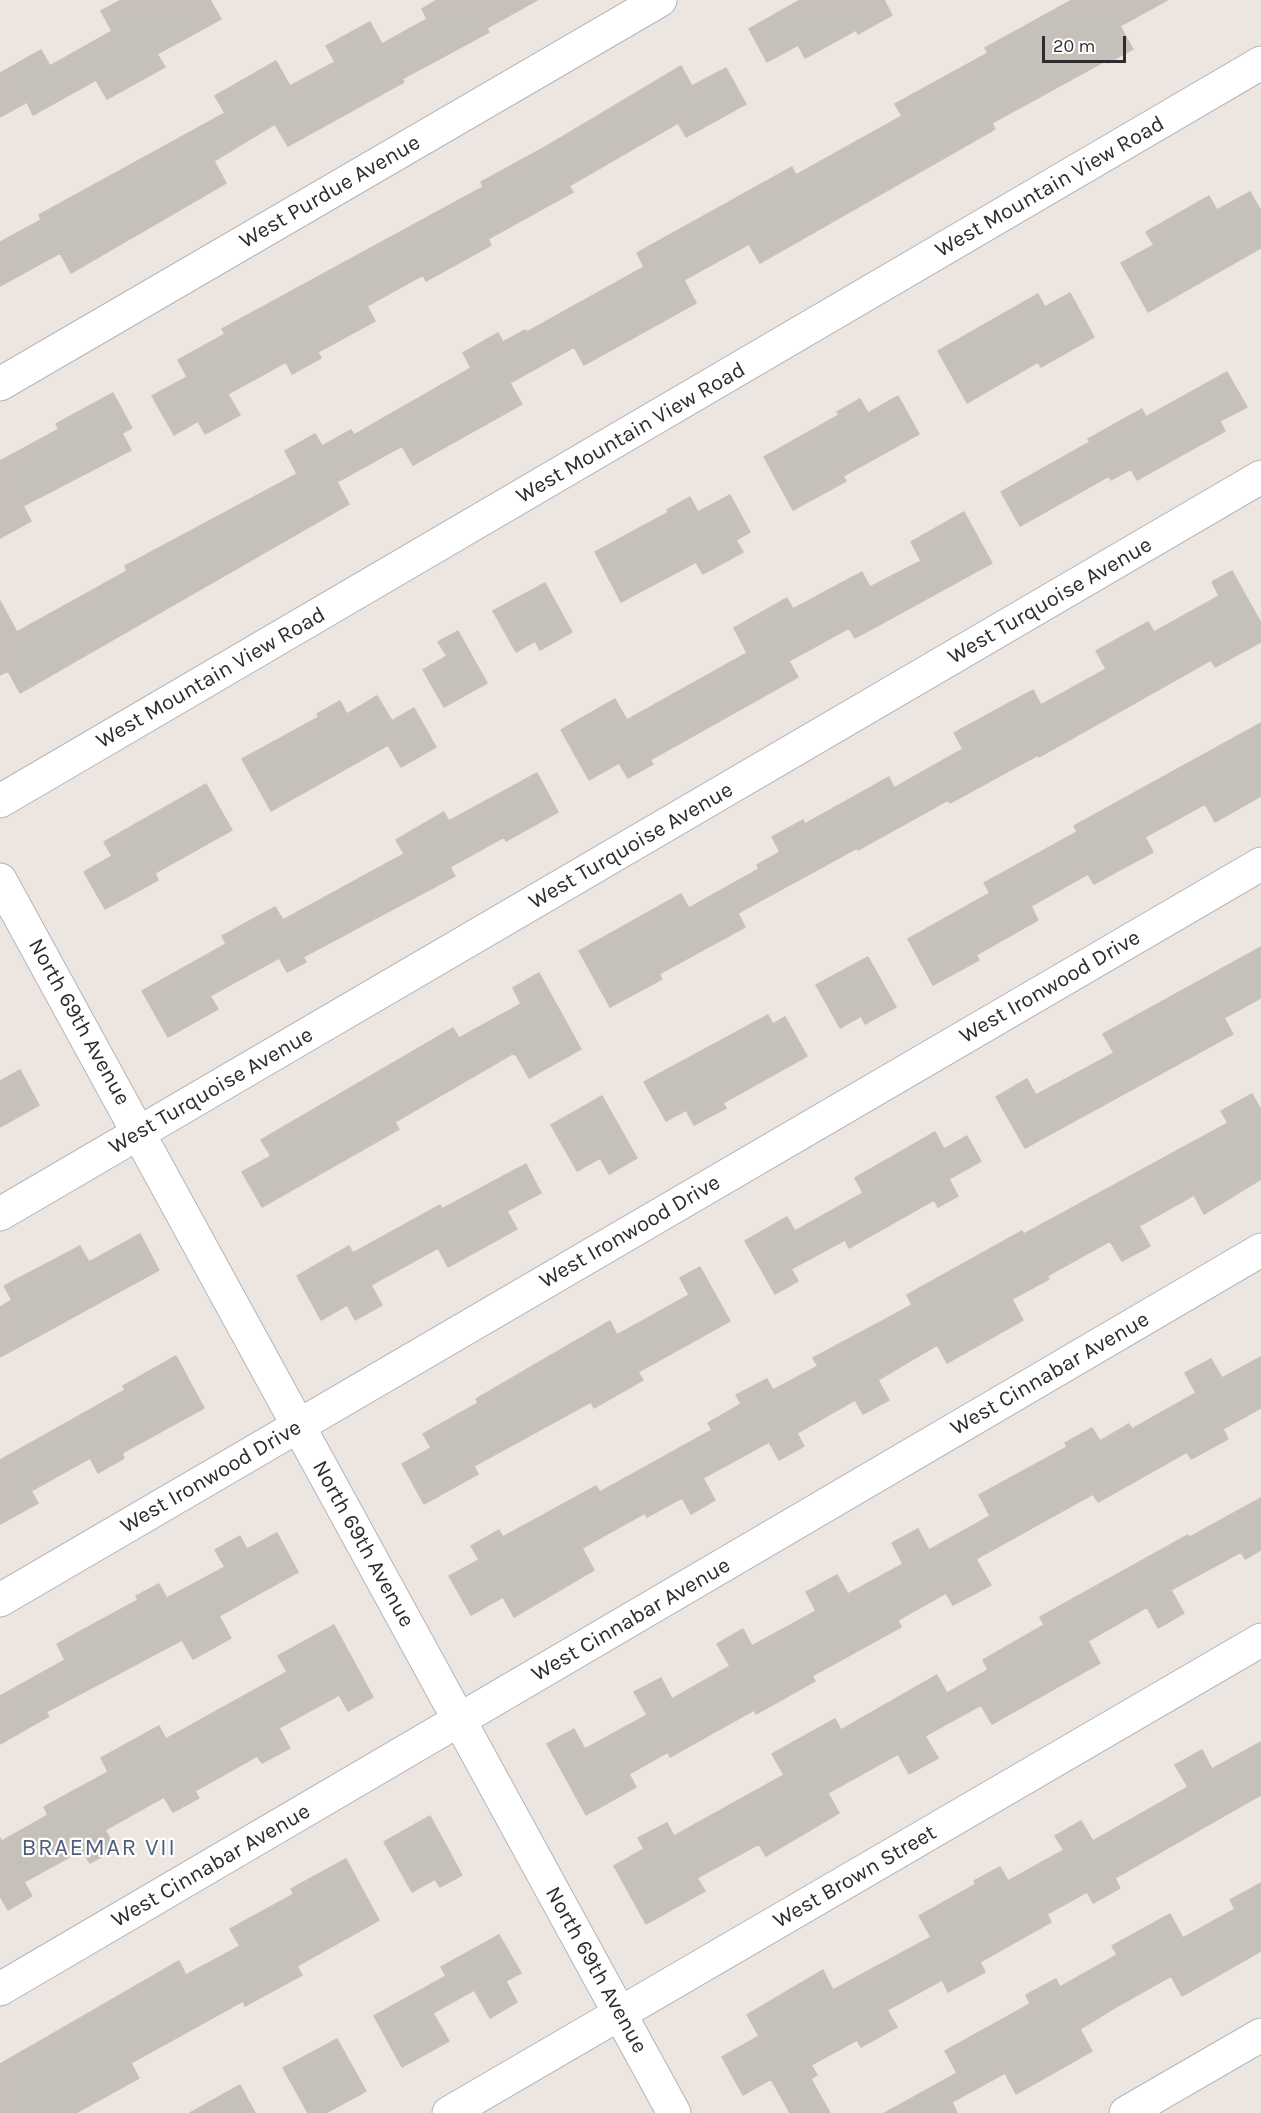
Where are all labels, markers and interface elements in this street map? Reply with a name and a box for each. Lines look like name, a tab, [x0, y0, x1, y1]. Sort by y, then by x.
scale bar	[1045, 24, 1129, 62]
text: 20 m	[1053, 35, 1095, 57]
street label: West Mountain View Road	[931, 111, 1169, 263]
street label: West Purdue Avenue	[235, 130, 425, 254]
street label: West Mountain View Road	[512, 357, 750, 509]
street label: West Turquoise Avenue	[943, 532, 1157, 670]
street label: West Mountain View Road	[92, 602, 330, 754]
street label: West Turquoise Avenue	[524, 777, 738, 915]
street label: West Ironwood Drive	[955, 924, 1145, 1050]
street label: North 69th Avenue	[22, 934, 136, 1110]
street label: West Turquoise Avenue	[104, 1022, 318, 1160]
street label: West Ironwood Drive	[535, 1169, 725, 1295]
street label: West Cinnabar Avenue	[946, 1306, 1154, 1442]
street label: West Ironwood Drive	[116, 1414, 306, 1540]
street label: North 69th Avenue	[306, 1456, 420, 1632]
street label: West Cinnabar Avenue	[527, 1552, 735, 1688]
street label: West Cinnabar Avenue	[107, 1798, 315, 1934]
street label: West Brown Street	[769, 1820, 941, 1934]
district label: BRAEMAR VII	[22, 1834, 176, 1862]
street label: North 69th Avenue	[539, 1882, 653, 2058]

